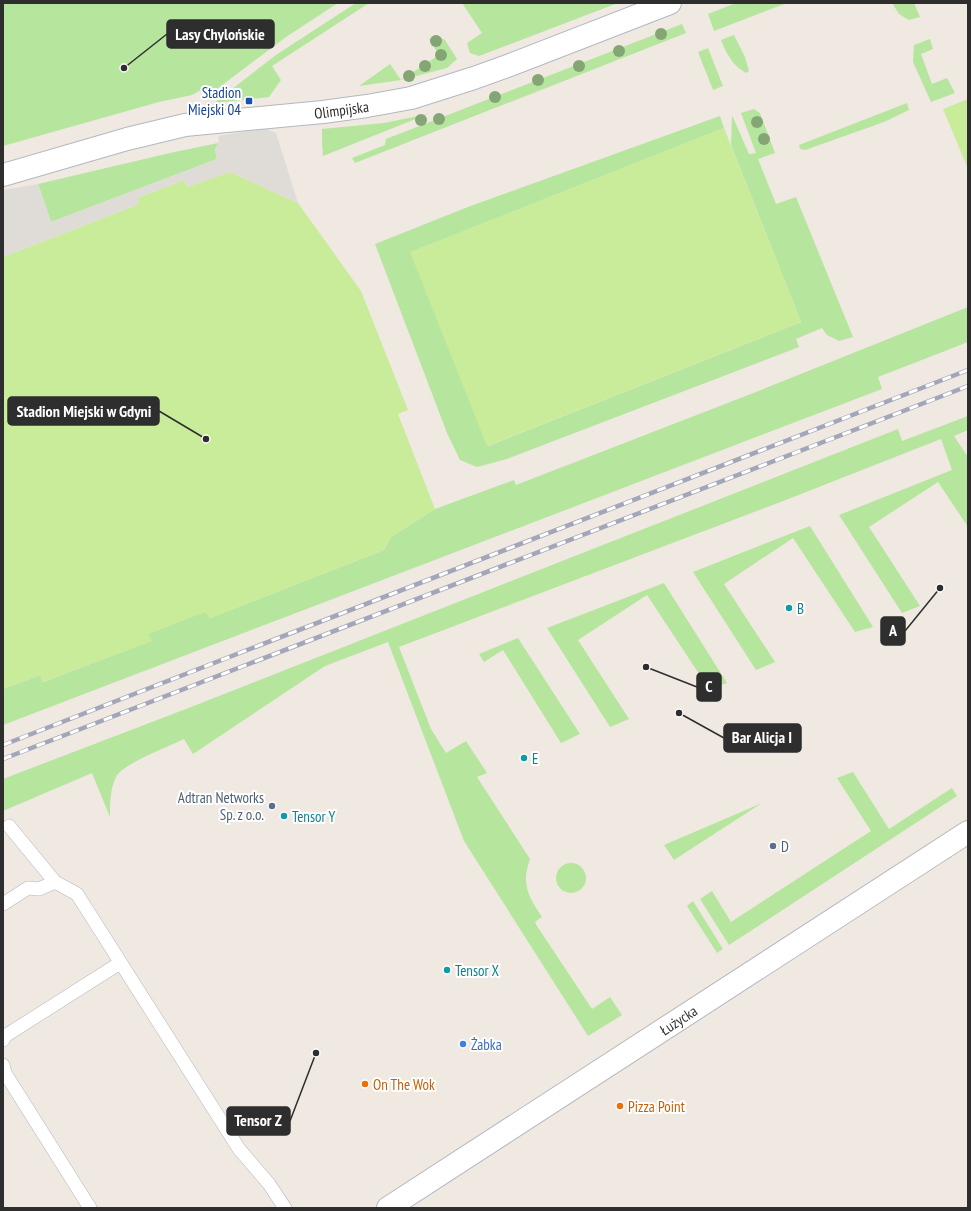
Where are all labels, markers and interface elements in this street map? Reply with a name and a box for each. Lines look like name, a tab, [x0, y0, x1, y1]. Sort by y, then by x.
callout: Lasy Chylońskie	[167, 20, 274, 48]
text: Lasy Chylońskie	[175, 24, 265, 44]
place label: Stadion Miejski 04	[188, 83, 241, 119]
marker: Stadion Miejski 04	[244, 96, 254, 106]
street label: Olimpijska	[313, 96, 370, 122]
callout: Stadion Miejski w Gdyni	[8, 397, 159, 425]
text: Stadion Miejski w Gdyni	[17, 401, 152, 421]
place label: B	[797, 599, 804, 618]
marker: B	[784, 603, 794, 613]
callout: A	[881, 617, 905, 645]
text: A	[888, 620, 898, 640]
callout: C	[697, 673, 721, 701]
text: C	[705, 676, 713, 696]
callout: Bar Alicja I	[724, 724, 801, 752]
text: Bar Alicja I	[732, 727, 792, 747]
place label: E	[532, 749, 538, 768]
marker: E	[519, 753, 529, 763]
place label: Adtran Networks Sp. z o.o.	[178, 788, 264, 824]
marker: Adtran Networks Sp. z o.o.	[267, 801, 277, 811]
place label: Tensor Y	[292, 807, 335, 826]
marker: Tensor Y	[279, 811, 289, 821]
place label: D	[781, 837, 789, 856]
marker: D	[768, 841, 778, 851]
place label: Tensor X	[455, 961, 499, 980]
marker: Tensor X	[442, 965, 452, 975]
street label: Łużycka	[656, 1001, 701, 1039]
place label: Żabka	[471, 1035, 502, 1054]
marker: Żabka	[458, 1039, 468, 1049]
place label: On The Wok	[373, 1075, 435, 1094]
marker: On The Wok	[360, 1079, 370, 1089]
place label: Pizza Point	[628, 1097, 685, 1116]
marker: Pizza Point	[615, 1101, 625, 1111]
callout: Tensor Z	[227, 1107, 290, 1135]
text: Tensor Z	[234, 1110, 282, 1130]

